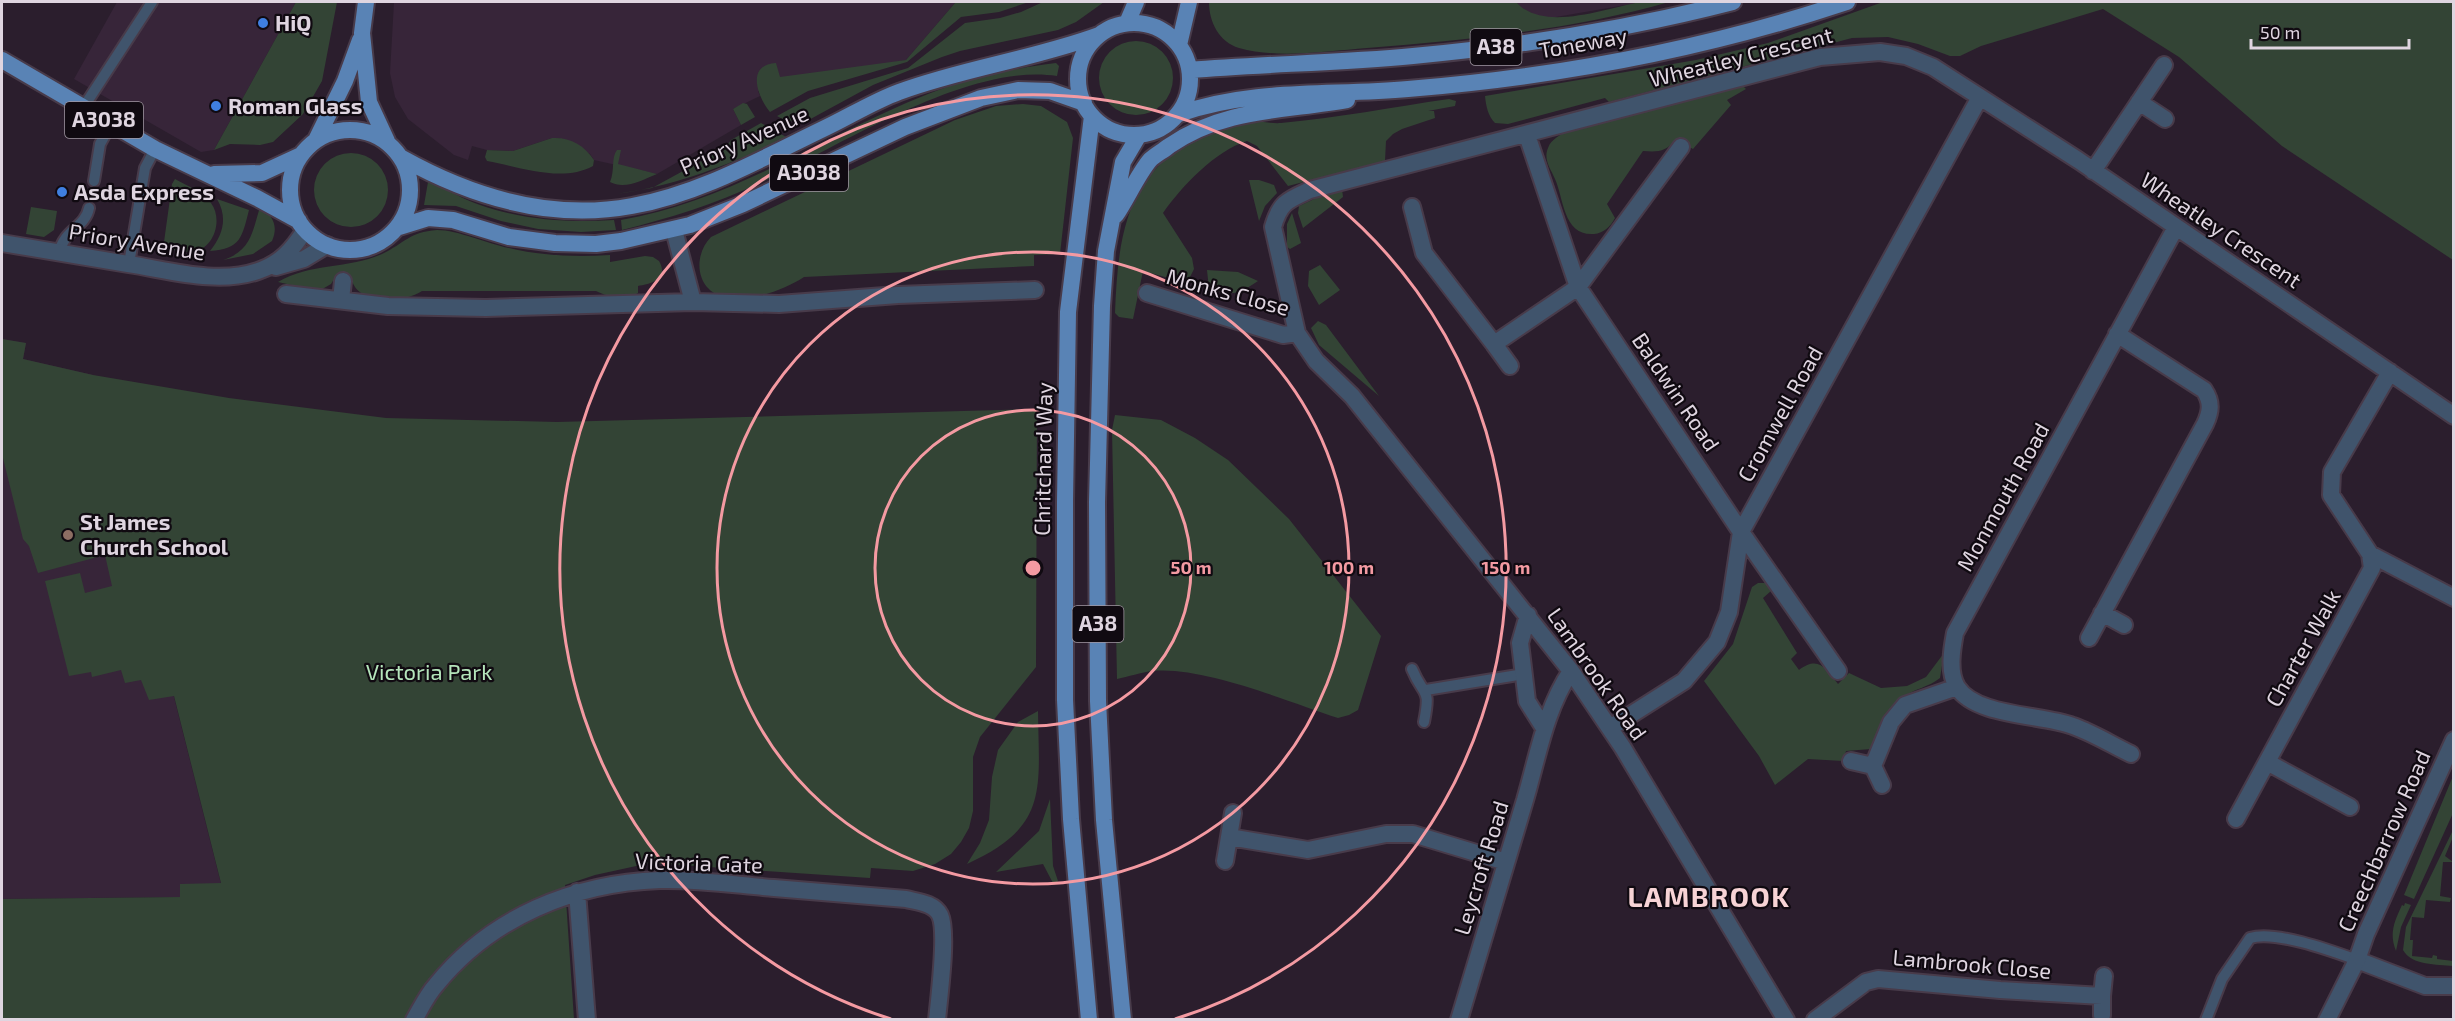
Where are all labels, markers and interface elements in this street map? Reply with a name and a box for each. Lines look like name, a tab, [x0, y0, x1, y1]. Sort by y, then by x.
place label: HiQ	[275, 9, 311, 36]
scale bar	[2251, 12, 2408, 50]
marker: HiQ	[256, 16, 270, 30]
street label: Toneway	[1537, 21, 1629, 63]
street label: Wheatley Crescent	[1646, 21, 1835, 91]
text: 50 m	[2260, 21, 2300, 43]
road number: A38	[1470, 29, 1522, 65]
place label: Roman Glass	[228, 92, 362, 118]
marker: Roman Glass	[209, 99, 223, 113]
street label: Priory Avenue	[675, 99, 812, 179]
road number: A3038	[65, 102, 143, 138]
road number: A3038	[770, 155, 848, 191]
street label: Wheatley Crescent	[2136, 166, 2307, 292]
place label: Asda Express	[74, 178, 214, 204]
marker: Asda Express	[55, 185, 69, 199]
street label: Priory Avenue	[67, 217, 207, 265]
street label: Monks Close	[1164, 262, 1293, 320]
street label: Baldwin Road	[1628, 327, 1726, 455]
street label: Cromwell Road	[1731, 341, 1827, 486]
street label: Chritchard Way	[1028, 382, 1056, 536]
street label: Monmouth Road	[1951, 418, 2054, 575]
place label: St James Church School	[80, 508, 229, 559]
marker: St James Church School	[61, 528, 75, 542]
text: 50 m	[1170, 556, 1212, 578]
text: 100 m	[1324, 556, 1374, 578]
text: 150 m	[1482, 556, 1530, 578]
centre of rings	[1023, 558, 1043, 578]
street label: Charter Walk	[2259, 584, 2345, 711]
street label: Lambrook Road	[1543, 602, 1653, 744]
road number: A38	[1072, 606, 1124, 642]
park label: Victoria Park	[366, 658, 492, 684]
street label: Creechbarrow Road	[2331, 746, 2435, 935]
street label: Leycroft Road	[1447, 798, 1513, 938]
street label: Victoria Gate	[635, 847, 763, 877]
district label: LAMBROOK	[1627, 879, 1791, 913]
street label: Lambrook Close	[1892, 943, 2053, 983]

